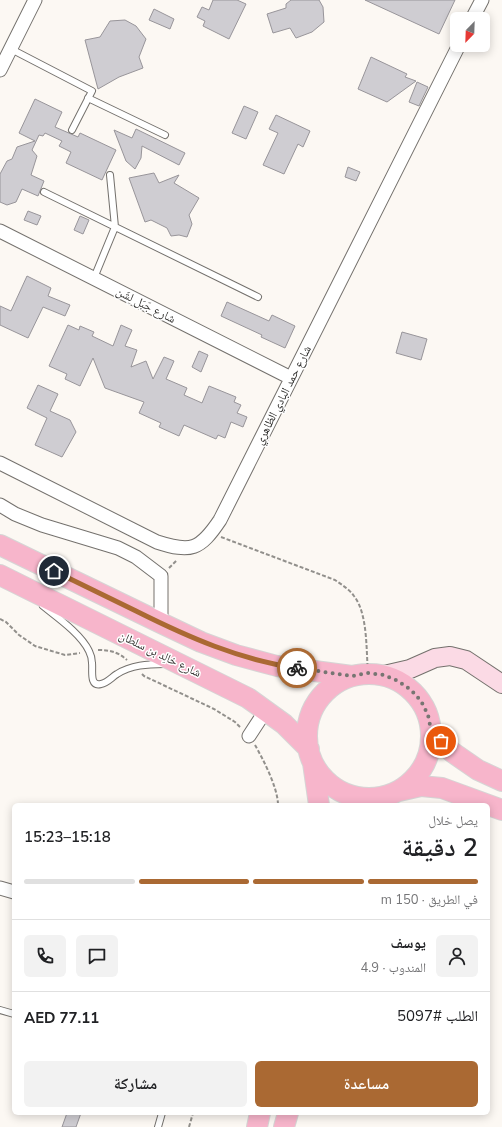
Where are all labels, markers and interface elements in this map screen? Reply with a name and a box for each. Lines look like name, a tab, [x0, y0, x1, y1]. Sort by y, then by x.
north arrow	[450, 12, 490, 52]
map controls	[450, 12, 490, 52]
street label: شارع جَبَل لِشَن	[114, 283, 179, 327]
street label: شارع حمد البادي الظاهري	[251, 343, 317, 448]
pin	[37, 554, 71, 588]
icon: home	[43, 560, 65, 582]
street label: شارع خالِد بن سلطان	[116, 627, 204, 681]
courier	[277, 648, 317, 688]
icon: bike	[286, 657, 308, 679]
pin	[424, 724, 458, 758]
icon: bag	[430, 730, 452, 752]
text: يصل خلال	[428, 812, 478, 830]
text: 15:18–15:23	[24, 827, 111, 847]
text: 2 دقيقة	[402, 830, 478, 865]
text: في الطريق · 150 m	[381, 891, 478, 909]
text: يوسف	[391, 933, 426, 953]
button: phone	[24, 935, 66, 977]
button: chat	[76, 935, 118, 977]
button: person	[436, 935, 478, 977]
text: المندوب · 4.9	[360, 959, 426, 977]
text: الطلب #5097	[397, 1006, 478, 1026]
text: AED 77.11	[24, 1008, 99, 1028]
button: مشاركة	[24, 1061, 247, 1107]
button: مساعدة	[255, 1061, 478, 1107]

